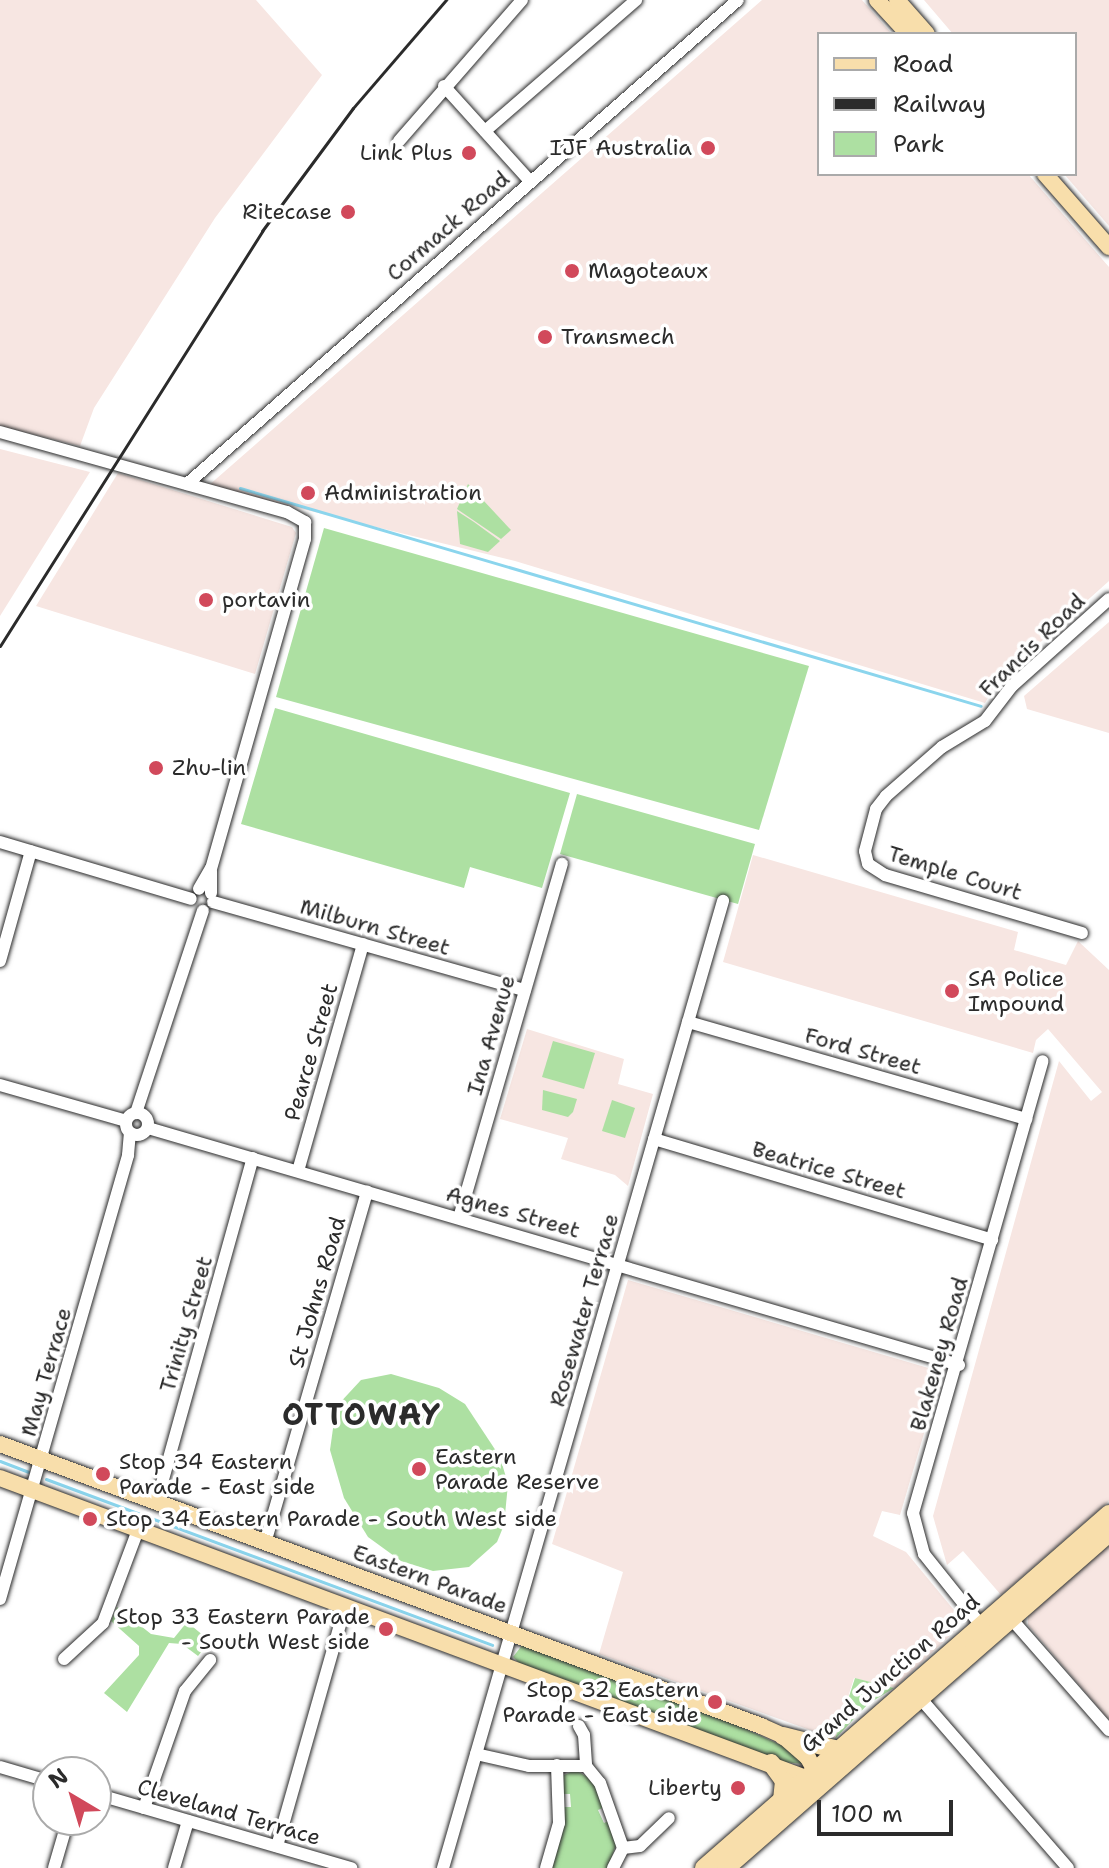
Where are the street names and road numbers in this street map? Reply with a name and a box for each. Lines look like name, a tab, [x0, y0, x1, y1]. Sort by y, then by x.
street label: Cormack Road	[381, 165, 515, 287]
street label: Francis Road	[973, 588, 1091, 702]
street label: Temple Court	[885, 840, 1025, 906]
street label: Milburn Street	[297, 893, 453, 961]
street label: Ina Avenue	[461, 972, 521, 1098]
street label: Pearce Street	[279, 980, 343, 1124]
street label: Ford Street	[802, 1022, 924, 1080]
street label: Beatrice Street	[749, 1135, 909, 1205]
street label: Agnes Street	[443, 1180, 583, 1244]
street label: Rosewater Terrace	[544, 1210, 624, 1410]
street label: St Johns Road	[283, 1213, 351, 1371]
street label: Trinity Street	[154, 1253, 218, 1395]
street label: Blakeney Road	[904, 1274, 974, 1434]
street label: May Terrace	[15, 1304, 77, 1440]
street label: Eastern Parade	[349, 1539, 511, 1619]
street label: Grand Junction Road	[795, 1588, 985, 1758]
street label: Cleveland Terrace	[134, 1773, 324, 1851]

